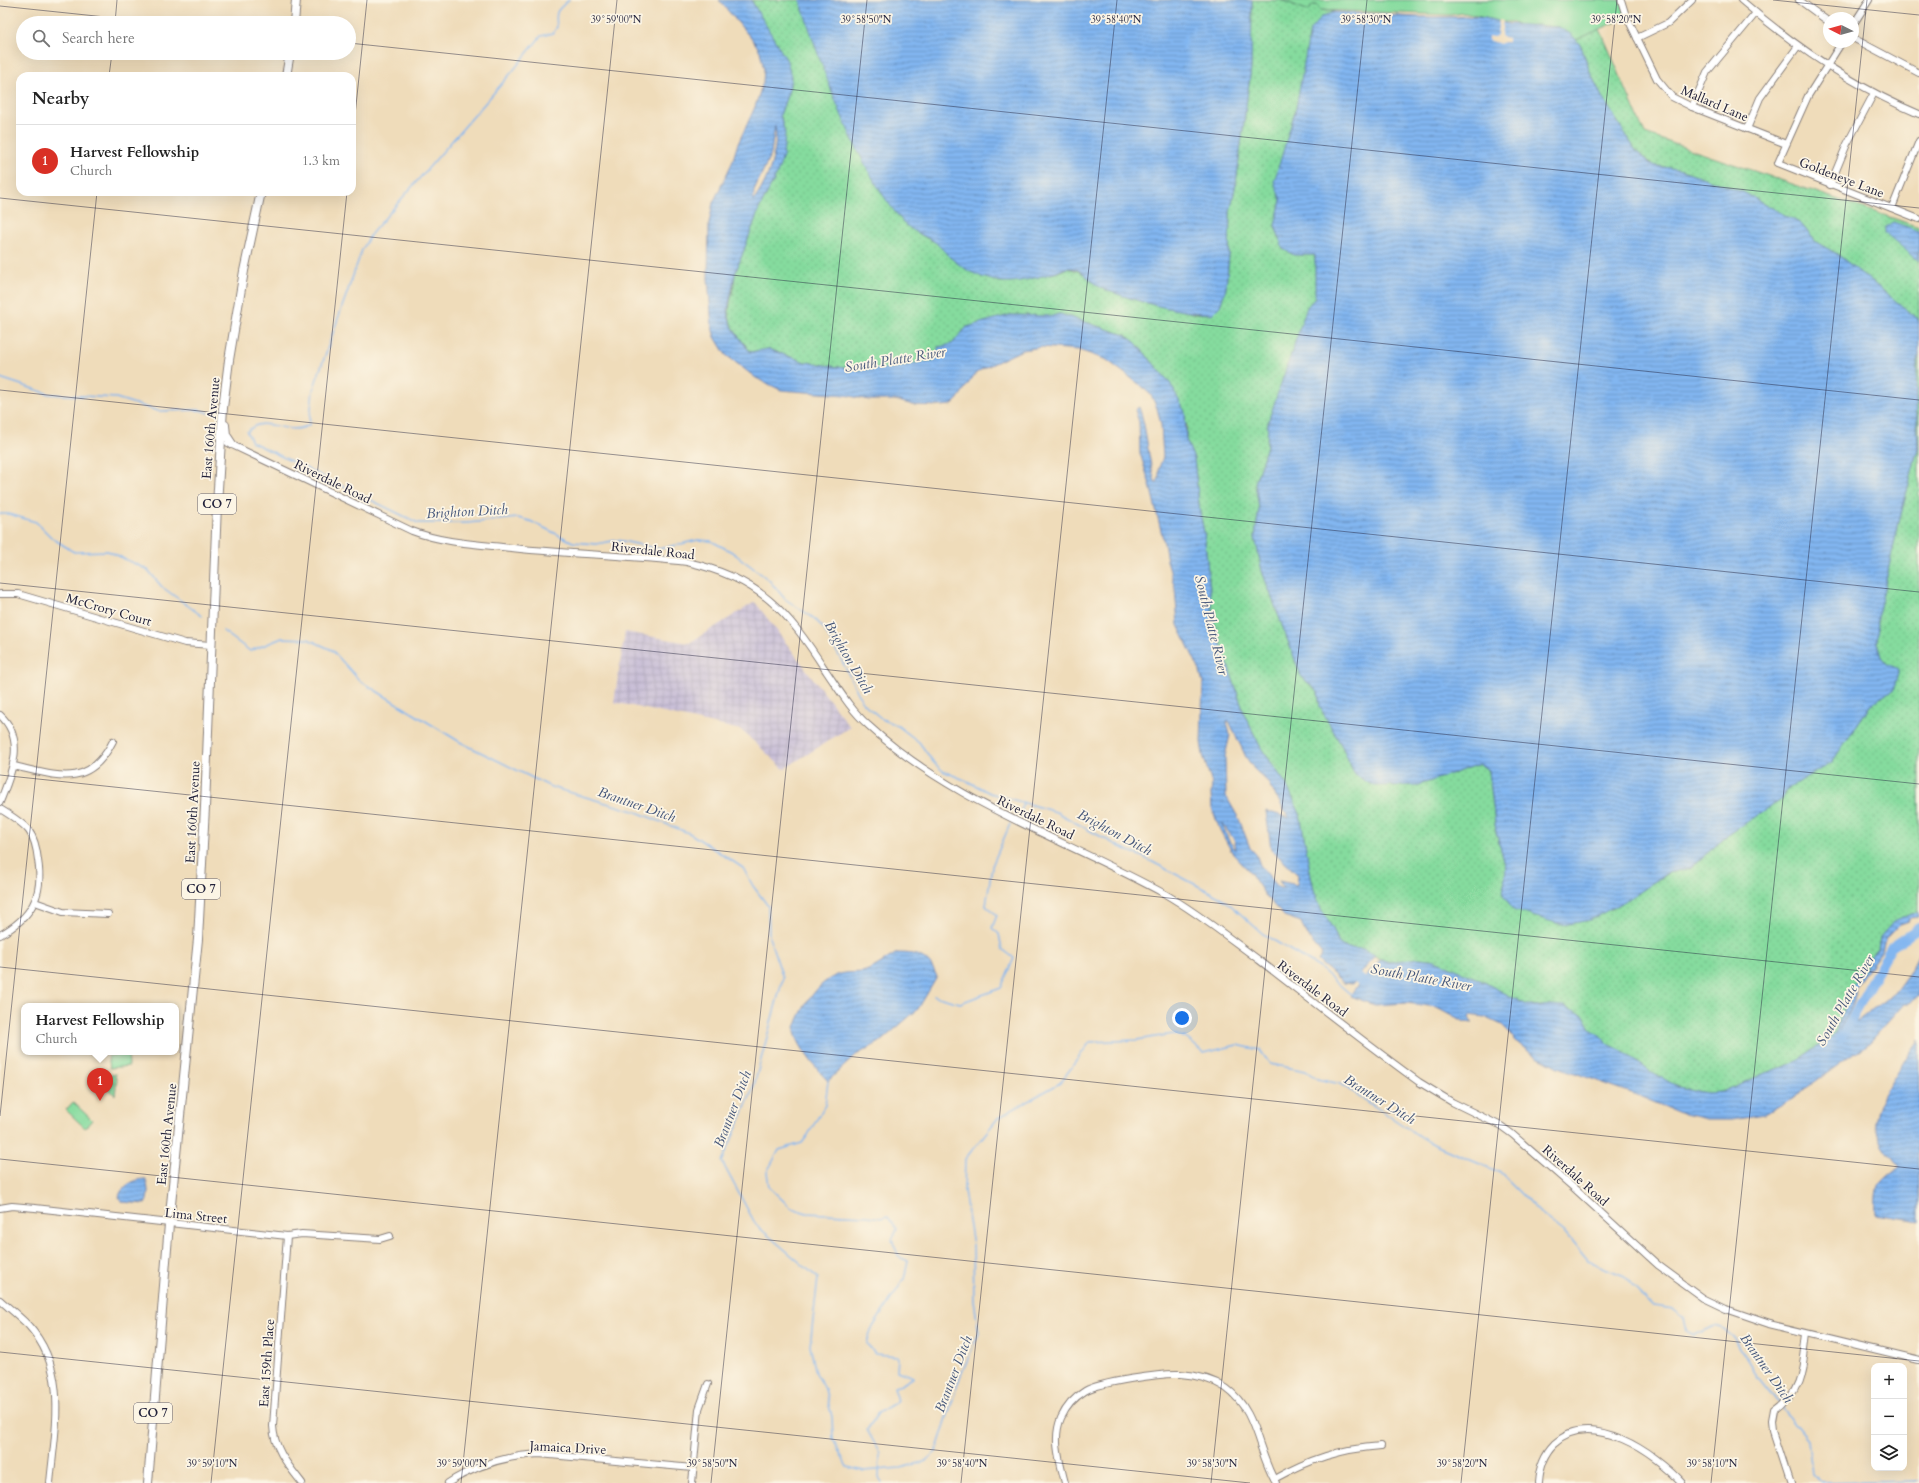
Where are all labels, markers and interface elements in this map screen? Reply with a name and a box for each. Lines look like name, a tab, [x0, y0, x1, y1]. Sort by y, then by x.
north arrow	[1823, 12, 1859, 48]
text: 39°59'00"N	[591, 13, 642, 27]
text: 39°58'50"N	[841, 13, 892, 27]
text: 39°58'40"N	[1091, 13, 1142, 27]
text: 39°58'30"N	[1341, 13, 1392, 27]
text: 39°58'20"N	[1591, 13, 1642, 27]
search box	[16, 16, 356, 60]
icon: search	[30, 27, 52, 49]
text: Search here	[62, 28, 135, 48]
street label: Mallard Lane	[1678, 82, 1751, 126]
text: Nearby	[32, 87, 89, 110]
text: Harvest Fellowship	[70, 142, 199, 162]
text: 1	[42, 152, 48, 170]
text: 1.3 km	[302, 152, 340, 170]
street label: Goldeneye Lane	[1797, 153, 1887, 202]
text: Church	[70, 162, 112, 180]
water label: South Platte River	[843, 342, 947, 377]
street label: East 160th Avenue	[198, 376, 224, 480]
street label: Riverdale Road	[291, 455, 374, 508]
road number: CO 7	[198, 494, 236, 514]
water label: Brighton Ditch	[426, 500, 509, 523]
street label: Riverdale Road	[610, 538, 696, 564]
water label: South Platte River	[1190, 573, 1233, 677]
street label: McCrory Court	[64, 589, 153, 631]
water label: Brighton Ditch	[820, 617, 877, 698]
street label: East 160th Avenue	[181, 760, 205, 864]
water label: Brantner Ditch	[595, 782, 678, 827]
street label: Riverdale Road	[994, 791, 1077, 844]
water label: Brighton Ditch	[1074, 805, 1156, 860]
road number: CO 7	[182, 879, 220, 899]
water label: South Platte River	[1812, 951, 1879, 1049]
street label: Riverdale Road	[1274, 956, 1351, 1021]
water label: South Platte River	[1369, 959, 1473, 996]
popup	[21, 1003, 179, 1055]
your location	[1172, 1008, 1192, 1028]
text: Harvest Fellowship	[35, 1010, 165, 1030]
text: Church	[35, 1030, 77, 1048]
pin: 1	[87, 1068, 113, 1101]
water label: Brantner Ditch	[709, 1068, 756, 1150]
water label: Brantner Ditch	[1340, 1070, 1419, 1129]
street label: East 160th Avenue	[153, 1082, 181, 1186]
street label: Riverdale Road	[1538, 1141, 1613, 1210]
street label: Lima Street	[164, 1204, 228, 1228]
street label: East 159th Place	[255, 1318, 279, 1408]
water label: Brantner Ditch	[1736, 1330, 1798, 1407]
water label: Brantner Ditch	[930, 1333, 977, 1415]
map controls	[1871, 1363, 1907, 1471]
button: +	[1871, 1363, 1907, 1399]
button: −	[1871, 1399, 1907, 1435]
road number: CO 7	[134, 1403, 172, 1423]
button: layers	[1871, 1435, 1907, 1471]
street label: Jamaica Drive	[527, 1437, 607, 1459]
text: 39°59'10"N	[187, 1457, 238, 1471]
text: 39°59'00"N	[437, 1457, 488, 1471]
text: 39°58'50"N	[687, 1457, 738, 1471]
text: 39°58'40"N	[937, 1457, 988, 1471]
text: 39°58'30"N	[1187, 1457, 1238, 1471]
text: 39°58'20"N	[1437, 1457, 1488, 1471]
text: 39°58'10"N	[1687, 1457, 1738, 1471]

